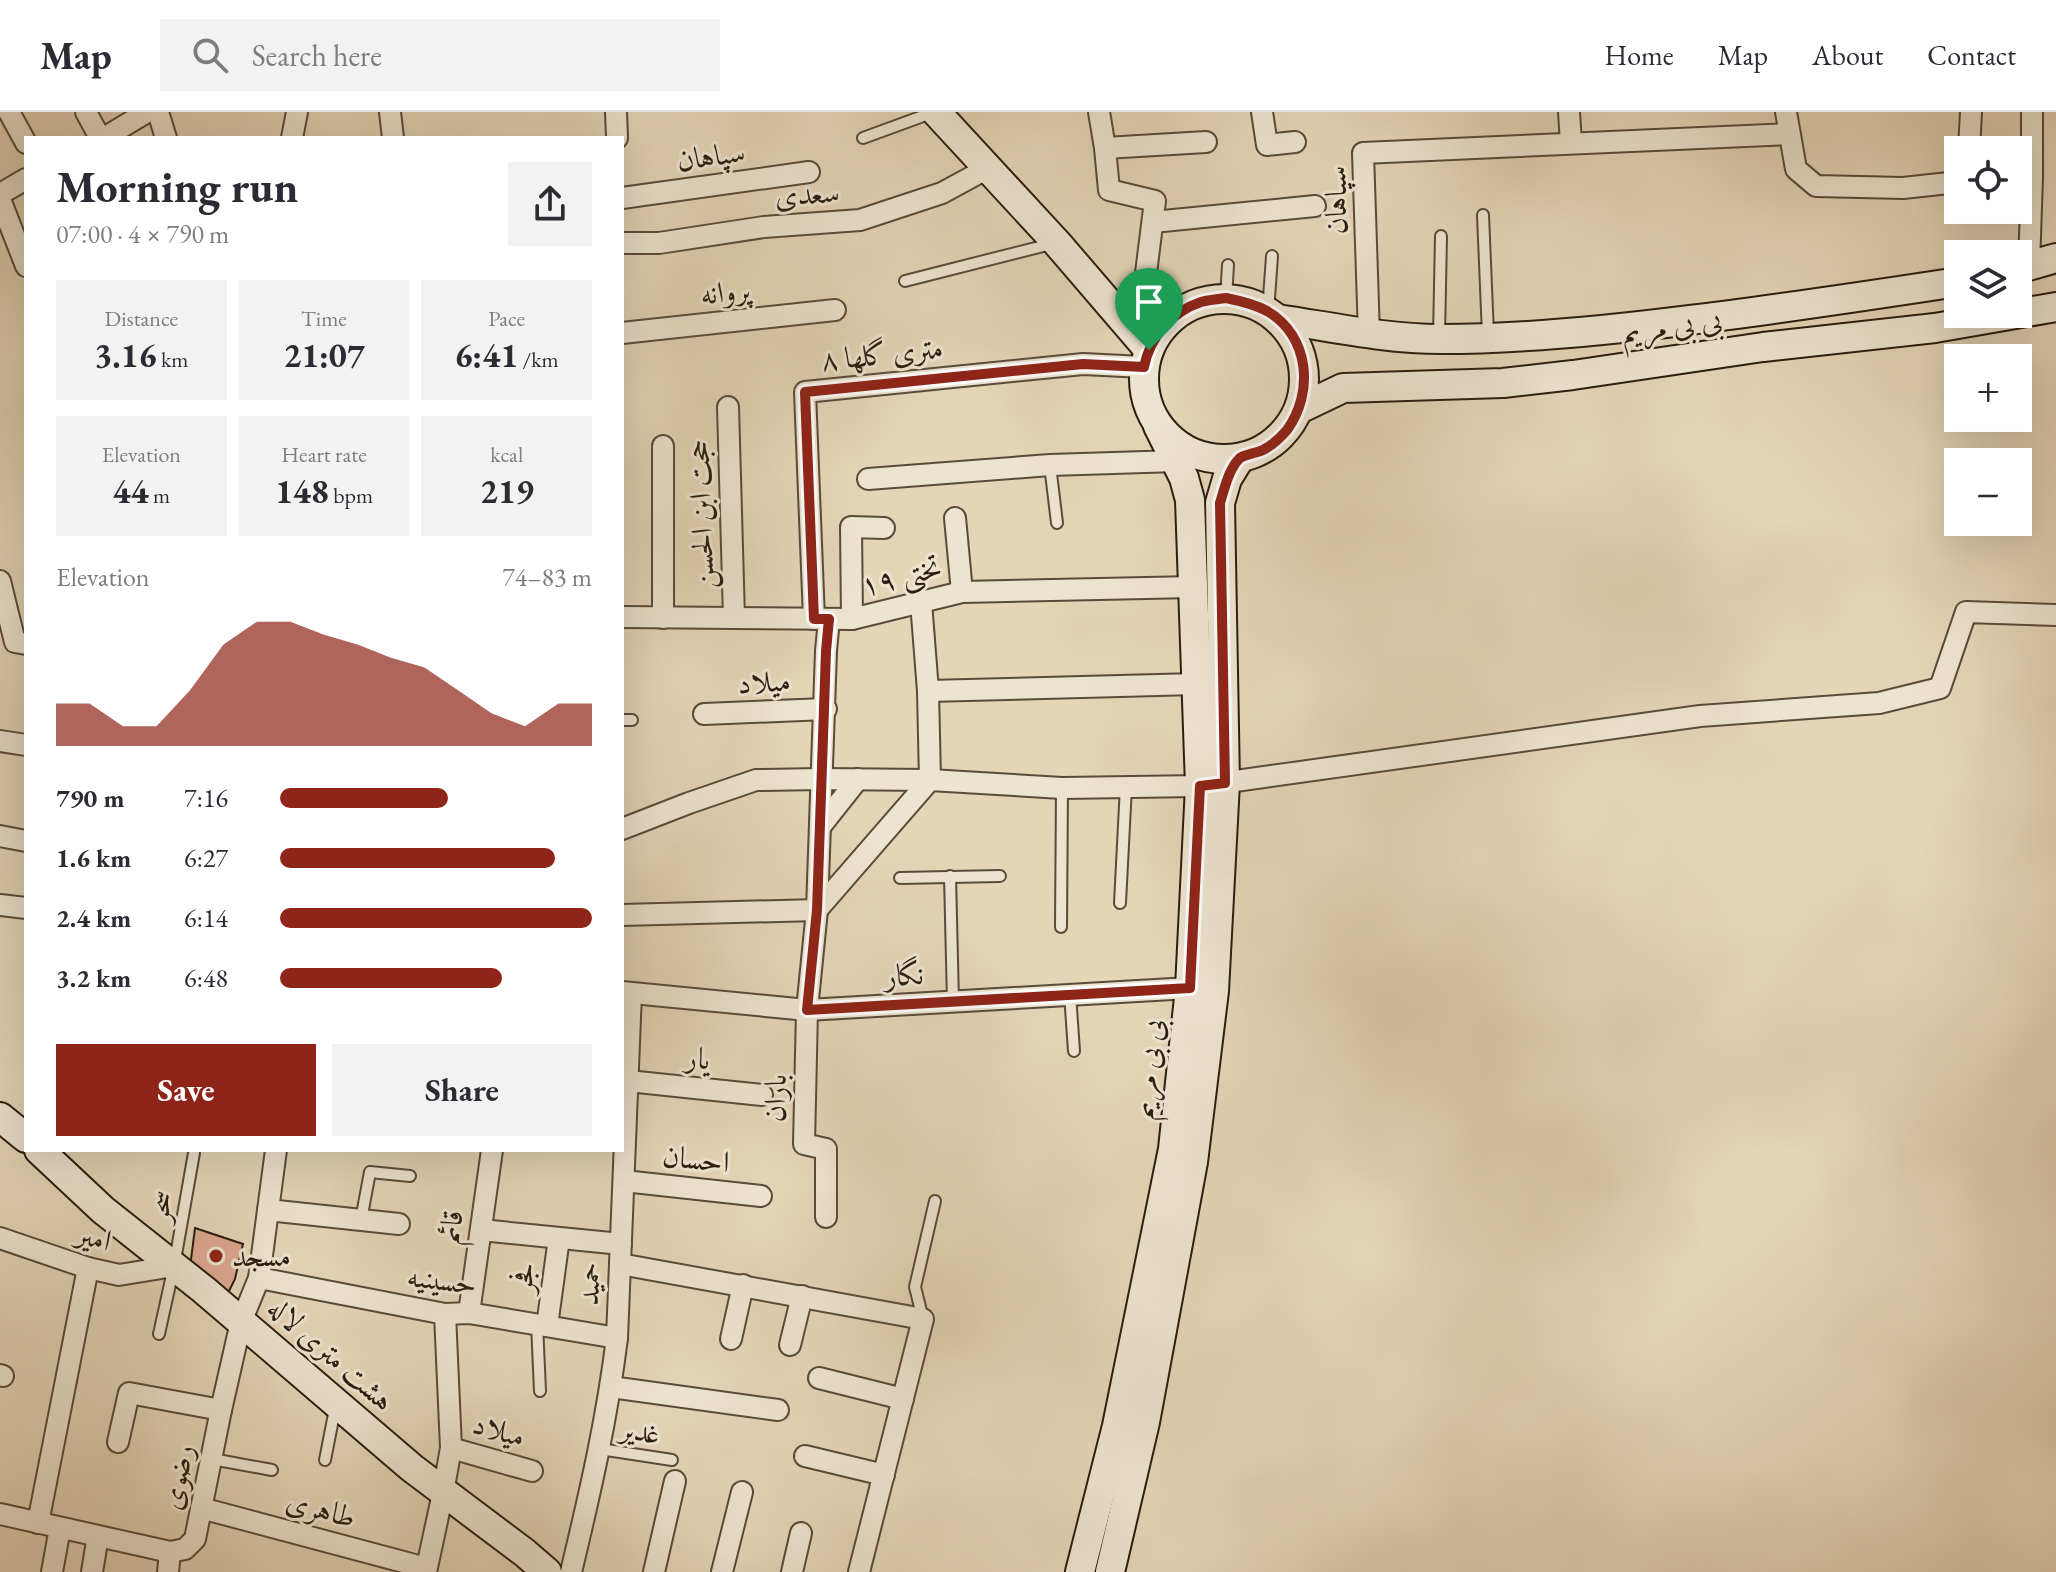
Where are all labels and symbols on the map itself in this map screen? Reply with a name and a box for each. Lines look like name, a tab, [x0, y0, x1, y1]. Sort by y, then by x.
street label: سپاهان	[674, 131, 748, 181]
street label: سپاهان	[1316, 166, 1356, 234]
street label: سعدی	[773, 172, 841, 215]
pin	[1115, 268, 1183, 350]
street label: پروانه	[698, 269, 754, 314]
street label: بی بی مریم	[1619, 299, 1726, 359]
street label: ۸ متری گلها	[819, 328, 945, 379]
street label: حجت ابن الحسن	[678, 439, 724, 589]
street label: تختی ۱۹	[856, 547, 946, 607]
street label: میلاد	[736, 661, 792, 702]
street label: نگار	[880, 954, 925, 995]
street label: بی بی مریم	[1123, 1016, 1179, 1122]
street label: یار	[681, 1037, 714, 1078]
street label: باران	[754, 1073, 795, 1123]
street label: احسان	[661, 1136, 732, 1181]
street label: سحر	[137, 1187, 181, 1228]
street label: قائم	[429, 1208, 479, 1247]
street label: امیر	[69, 1212, 116, 1260]
place label: مسجد	[232, 1236, 291, 1275]
marker: مسجد	[207, 1247, 225, 1265]
street label: حسینیه	[405, 1256, 479, 1303]
street label: فجر	[501, 1259, 544, 1297]
street label: حمید	[568, 1262, 609, 1306]
street label: هشت متری لاله	[260, 1288, 403, 1419]
street label: میلاد	[468, 1403, 530, 1456]
street label: غدیر	[614, 1408, 663, 1453]
street label: رضوی	[151, 1440, 202, 1513]
street label: طاهری	[282, 1481, 360, 1536]

